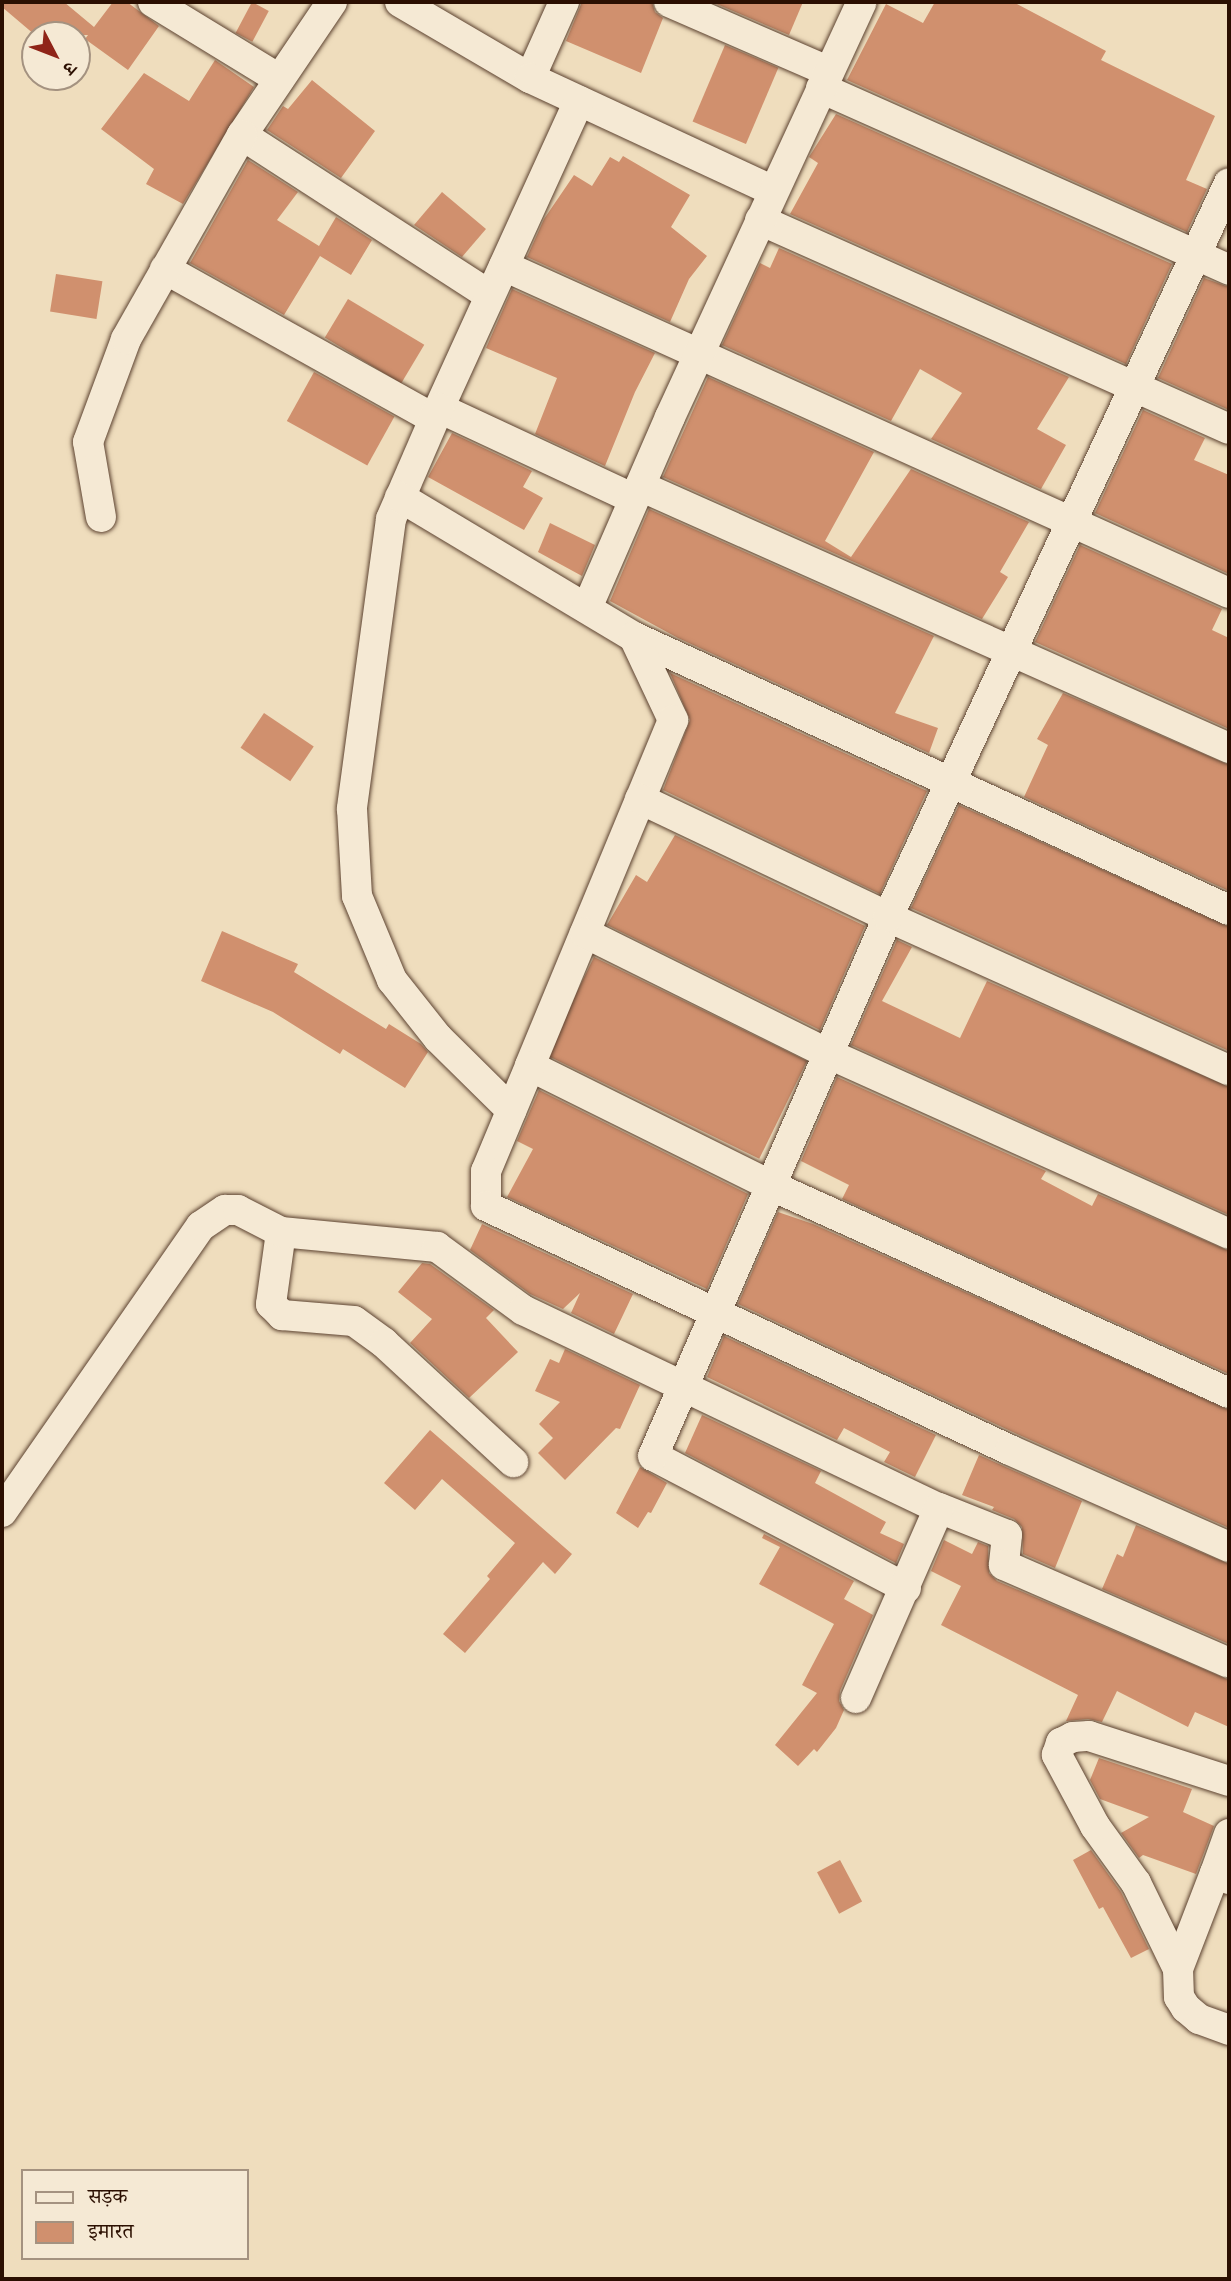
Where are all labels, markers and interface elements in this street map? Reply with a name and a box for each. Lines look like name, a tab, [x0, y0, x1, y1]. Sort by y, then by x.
north arrow	[21, 21, 91, 91]
text: उ	[56, 56, 84, 82]
legend	[21, 2169, 248, 2260]
text: सड़क	[88, 2180, 127, 2211]
text: इमारत	[88, 2215, 134, 2246]

